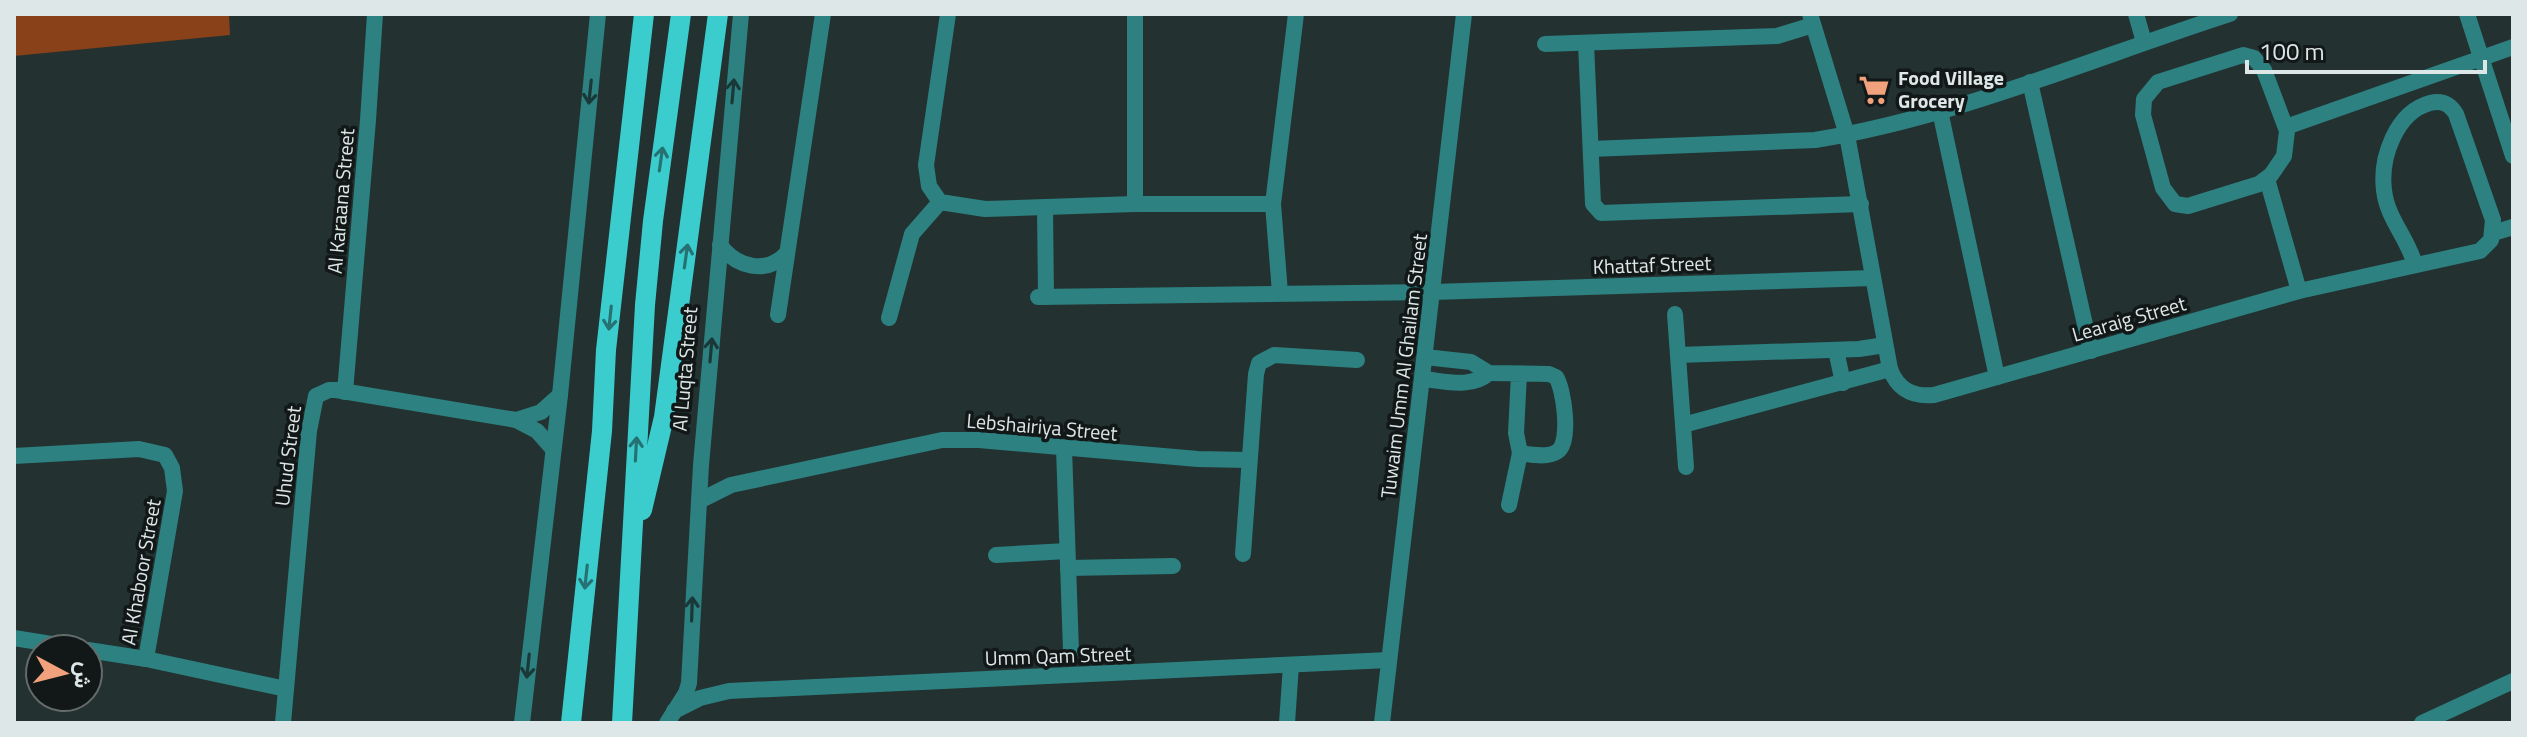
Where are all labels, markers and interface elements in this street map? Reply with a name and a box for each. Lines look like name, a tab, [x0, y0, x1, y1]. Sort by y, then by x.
scale bar	[2247, 24, 2485, 74]
text: 100 m	[2259, 33, 2325, 69]
place label: Food Village Grocery	[1898, 62, 2004, 116]
supermarket icon: Food Village Grocery	[1857, 73, 1891, 107]
one-way arrow	[582, 78, 597, 105]
one-way arrow	[726, 78, 741, 105]
street label: Al Karaana Street	[319, 127, 362, 275]
one-way arrow	[654, 147, 669, 172]
street label: Tuwaim Umm Al Ghailam Street	[1372, 232, 1435, 500]
one-way arrow	[678, 243, 693, 270]
street label: Khattaf Street	[1592, 247, 1712, 282]
street label: Learaig Street	[2068, 287, 2189, 350]
one-way arrow	[602, 304, 617, 331]
street label: Al Luqta Street	[664, 306, 705, 432]
one-way arrow	[703, 337, 718, 364]
street label: Uhud Street	[266, 404, 309, 508]
street label: Lebshairiya Street	[965, 404, 1119, 449]
one-way arrow	[629, 436, 644, 463]
street label: Al Khaboor Street	[112, 497, 169, 647]
one-way arrow	[579, 563, 594, 590]
one-way arrow	[685, 596, 700, 623]
north arrow	[24, 633, 104, 713]
street label: Umm Qam Street	[984, 637, 1132, 674]
one-way arrow	[521, 652, 536, 679]
text: ش	[65, 660, 102, 691]

